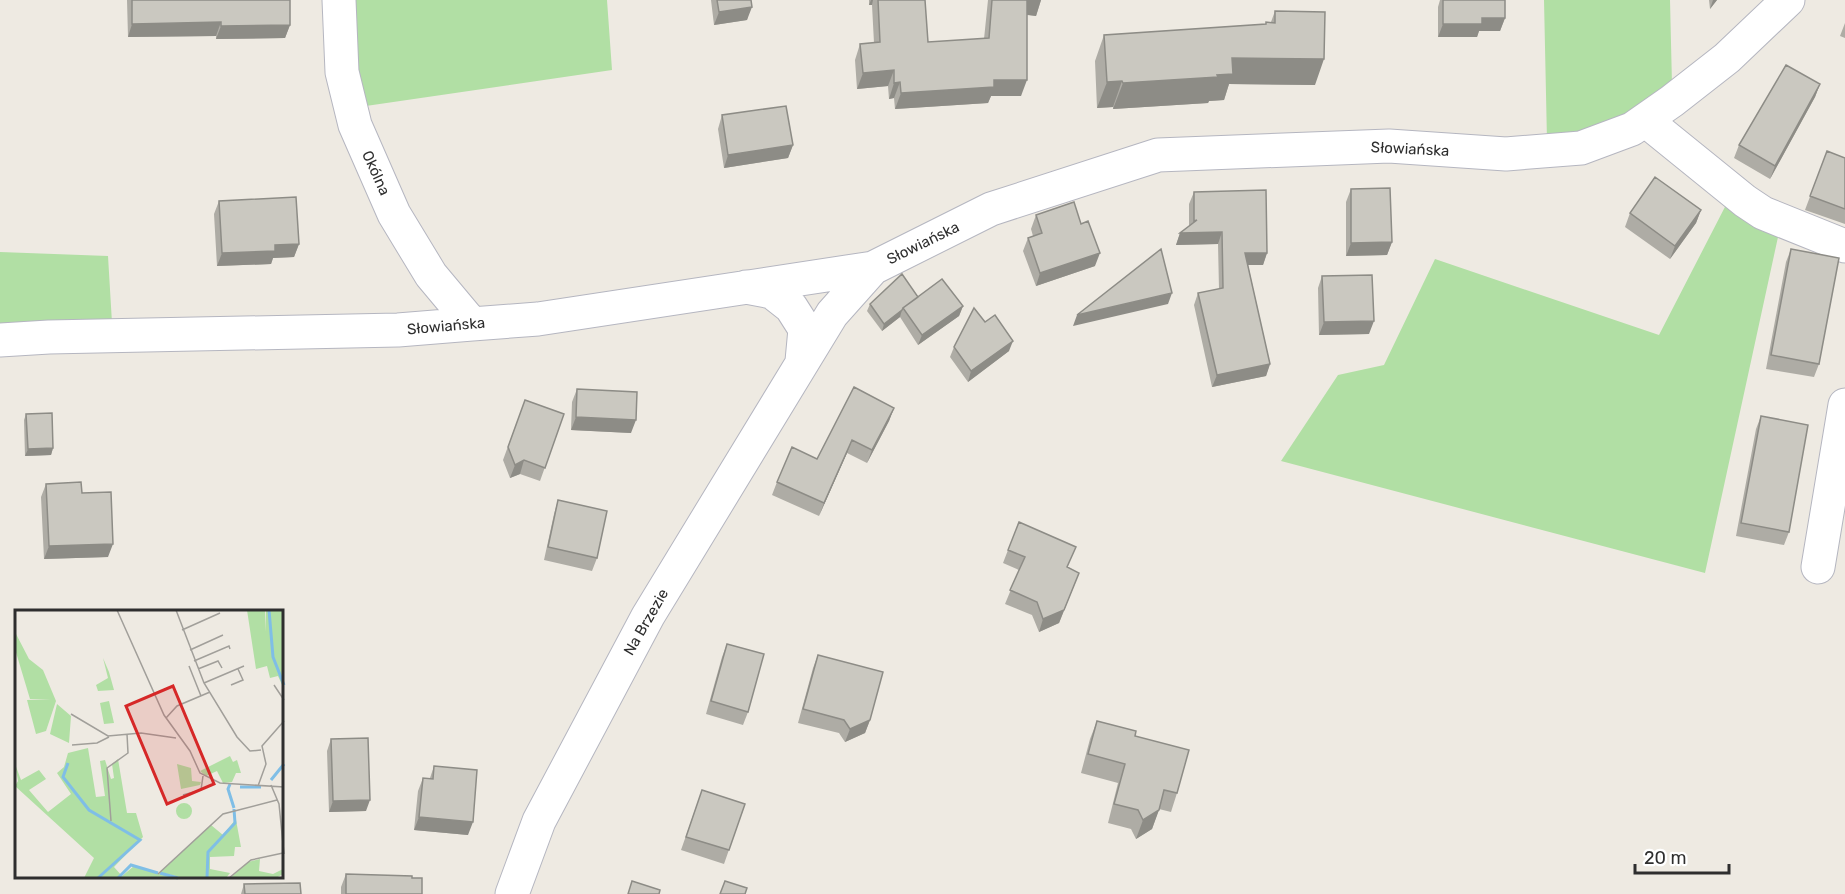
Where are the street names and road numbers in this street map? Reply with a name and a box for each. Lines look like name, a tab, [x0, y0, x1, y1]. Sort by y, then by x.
street label: Słowiańska	[1370, 138, 1450, 160]
street label: Okólna	[358, 148, 394, 198]
street label: Słowiańska	[884, 218, 962, 268]
street label: Słowiańska	[406, 314, 486, 338]
street label: Na Brzezie	[620, 586, 672, 658]

